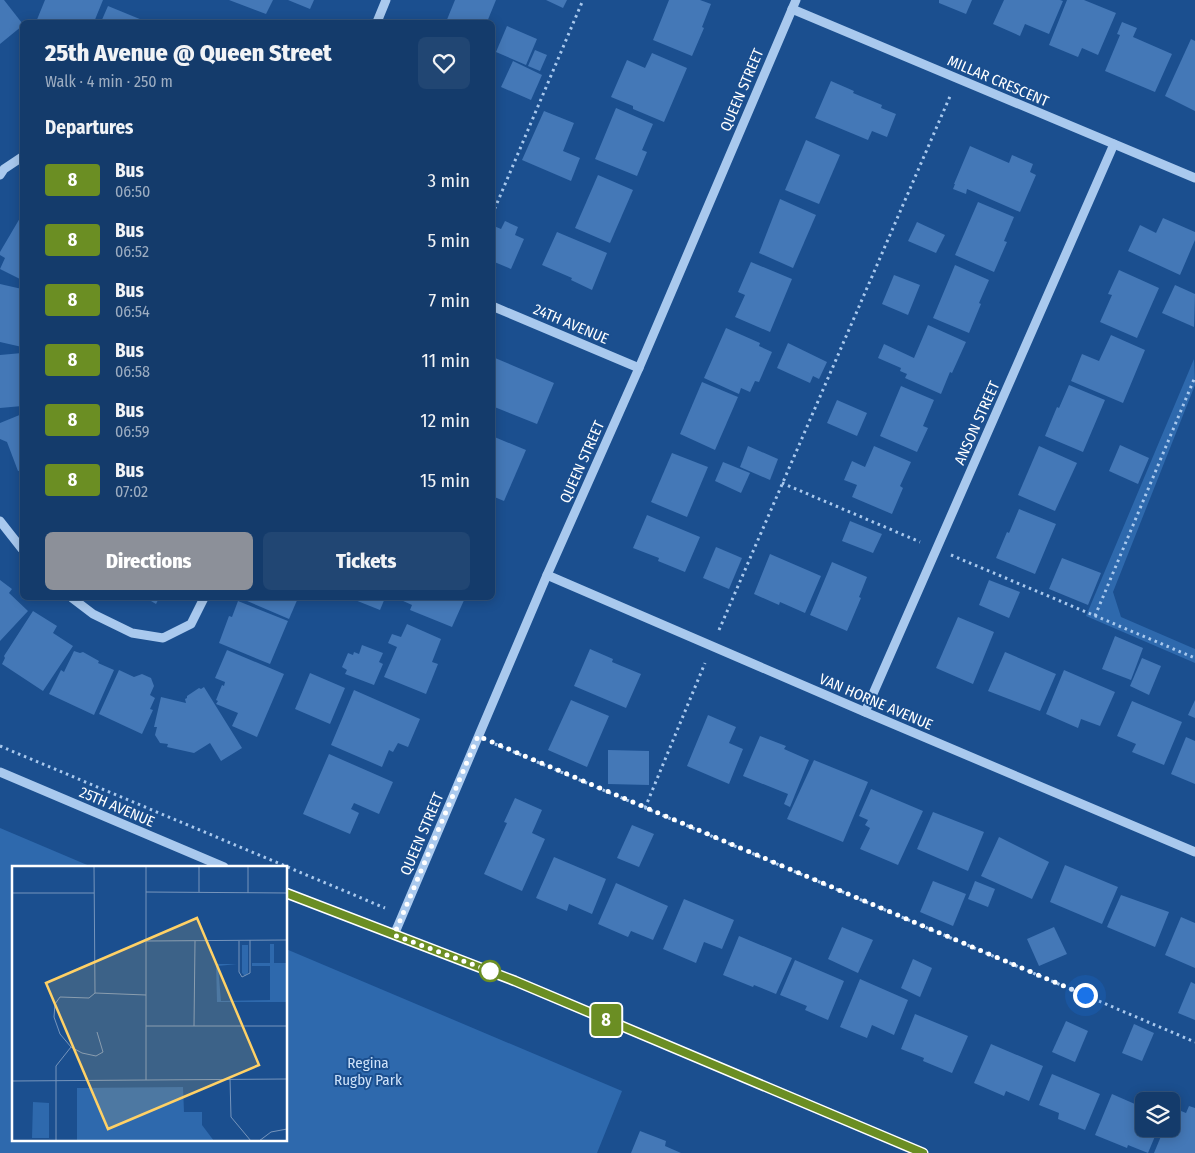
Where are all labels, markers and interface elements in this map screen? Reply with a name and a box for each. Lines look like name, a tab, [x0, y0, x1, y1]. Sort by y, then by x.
button: heart	[418, 37, 470, 89]
text: 25th Avenue @ Queen Street	[45, 39, 332, 67]
street label: QUEEN STREET	[716, 46, 768, 134]
street label: MILLAR CRESCENT	[945, 52, 1051, 110]
text: Walk · 4 min · 250 m	[45, 72, 173, 91]
text: Departures	[45, 116, 133, 139]
text: Bus	[115, 159, 144, 182]
text: 8	[68, 169, 77, 191]
text: 3 min	[428, 169, 470, 192]
text: 06:50	[115, 182, 150, 201]
text: Bus	[115, 219, 144, 242]
text: 8	[68, 229, 77, 251]
text: 5 min	[427, 229, 470, 252]
text: 06:52	[115, 242, 149, 261]
text: Bus	[115, 279, 144, 302]
text: 8	[68, 289, 77, 311]
text: 7 min	[428, 289, 470, 312]
street label: 24TH AVENUE	[531, 300, 611, 348]
text: 06:54	[115, 302, 150, 321]
text: Bus	[115, 339, 144, 362]
text: 8	[68, 349, 77, 371]
text: 11 min	[422, 349, 470, 372]
text: 06:58	[115, 362, 150, 381]
street label: ANSON STREET	[951, 378, 1003, 468]
text: Bus	[115, 399, 144, 422]
text: 8	[68, 409, 77, 431]
text: 12 min	[420, 409, 470, 432]
street label: QUEEN STREET	[556, 418, 608, 506]
text: 06:59	[115, 422, 150, 441]
text: Bus	[115, 459, 144, 482]
text: 8	[68, 469, 77, 491]
text: 15 min	[420, 469, 470, 492]
text: 07:02	[115, 482, 148, 501]
button: Directions	[45, 532, 253, 590]
button: Tickets	[263, 532, 470, 590]
street label: VAN HORNE AVENUE	[817, 670, 935, 734]
street label: 25TH AVENUE	[77, 783, 157, 831]
street label: QUEEN STREET	[396, 790, 448, 878]
inset map	[12, 866, 288, 1140]
unlabelled marker	[479, 960, 501, 982]
your location	[1073, 983, 1098, 1008]
line badge: 8	[590, 1004, 622, 1036]
text: 8	[601, 1009, 611, 1031]
park label: Regina Rugby Park	[334, 1054, 402, 1089]
map controls	[1135, 1092, 1180, 1137]
button: layers	[1135, 1092, 1180, 1137]

